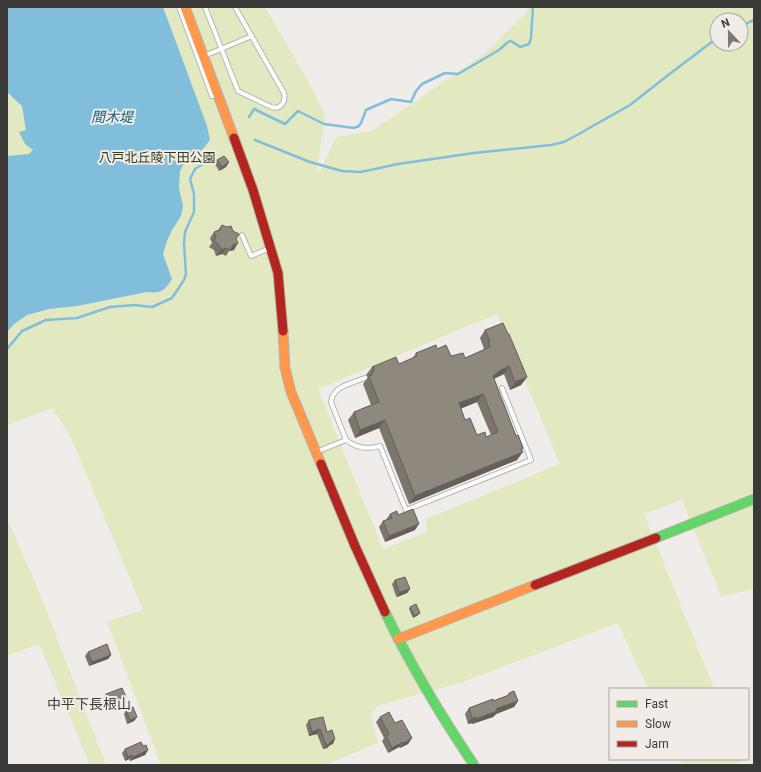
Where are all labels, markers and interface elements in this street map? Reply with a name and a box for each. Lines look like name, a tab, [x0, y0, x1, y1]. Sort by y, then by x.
north arrow	[709, 12, 749, 52]
text: N	[719, 16, 732, 31]
water label: 間木堤	[91, 109, 135, 125]
park label: 八戸北丘陵下田公園	[98, 150, 216, 165]
legend	[609, 688, 749, 760]
district label: 中平下長根山	[47, 696, 131, 712]
text: Fast	[645, 697, 668, 711]
text: Slow	[645, 717, 671, 731]
text: Jam	[645, 737, 669, 751]

